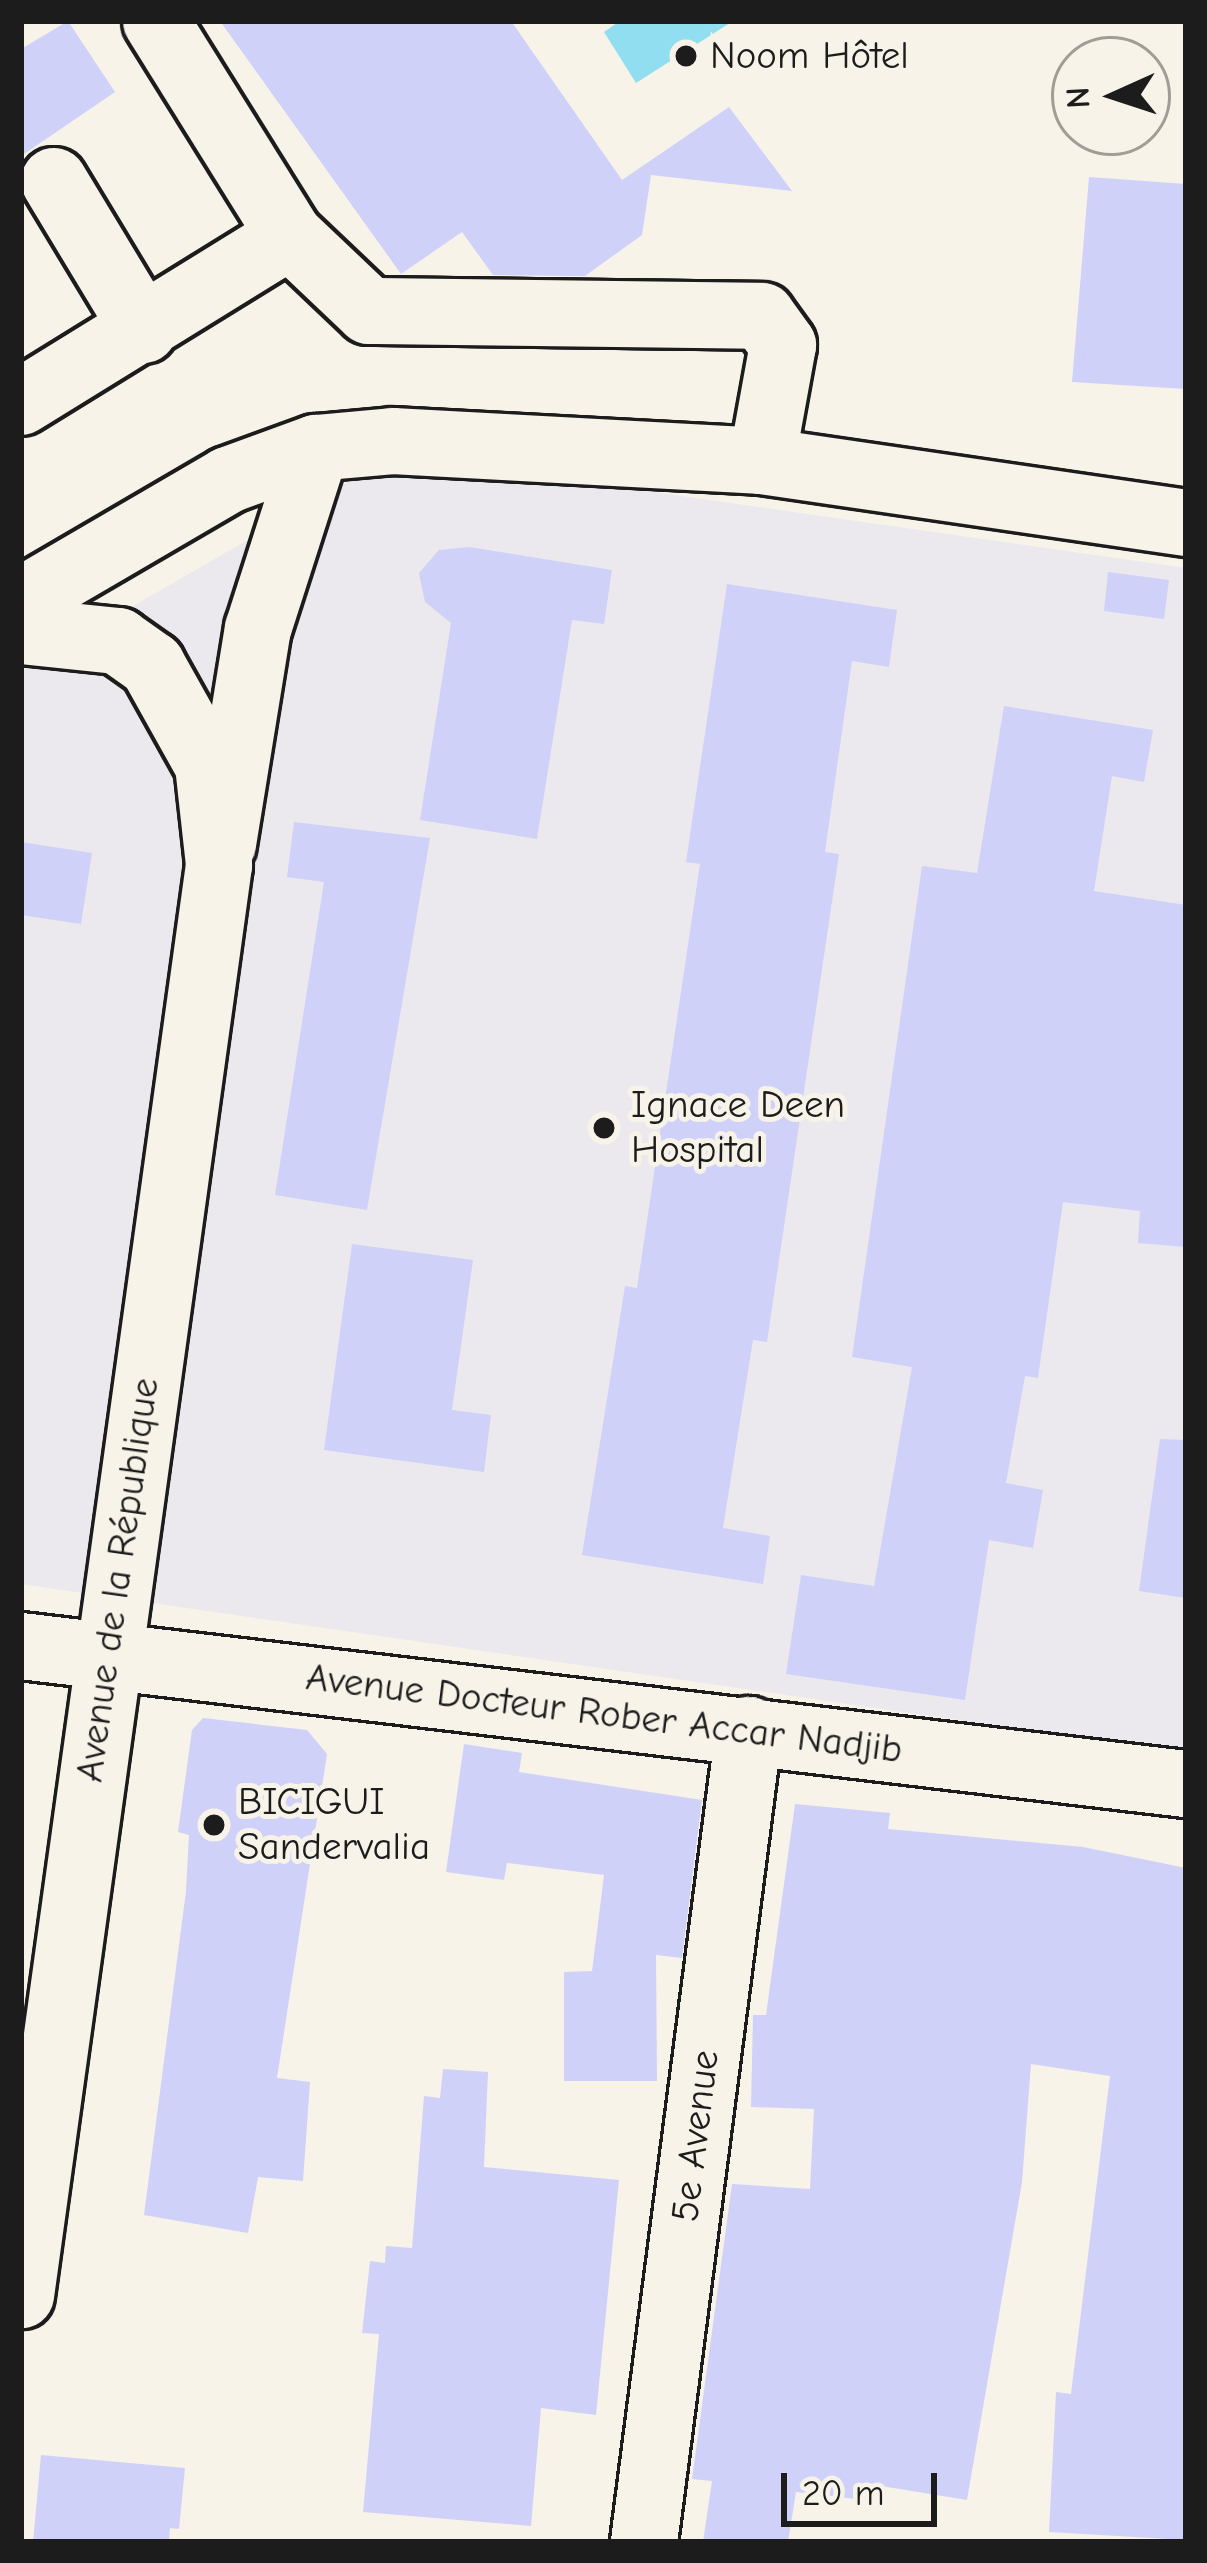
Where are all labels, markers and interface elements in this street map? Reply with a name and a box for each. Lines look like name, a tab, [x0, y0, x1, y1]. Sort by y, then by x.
place label: Noom Hôtel	[710, 33, 909, 79]
north arrow	[1051, 36, 1171, 156]
marker: Noom Hôtel	[673, 43, 699, 69]
text: N	[1059, 86, 1098, 109]
place label: Ignace Deen Hospital	[631, 1083, 845, 1174]
marker: Ignace Deen Hospital	[588, 1112, 620, 1144]
street label: Avenue de la République	[66, 1375, 170, 1785]
street label: Avenue Docteur Rober Accar Nadjib	[303, 1654, 905, 1774]
place label: BICIGUI Sandervalia	[238, 1780, 430, 1871]
marker: BICIGUI Sandervalia	[201, 1812, 227, 1838]
street label: 5e Avenue	[662, 2048, 730, 2224]
scale bar	[787, 2449, 943, 2523]
text: 20 m	[802, 2473, 885, 2514]

